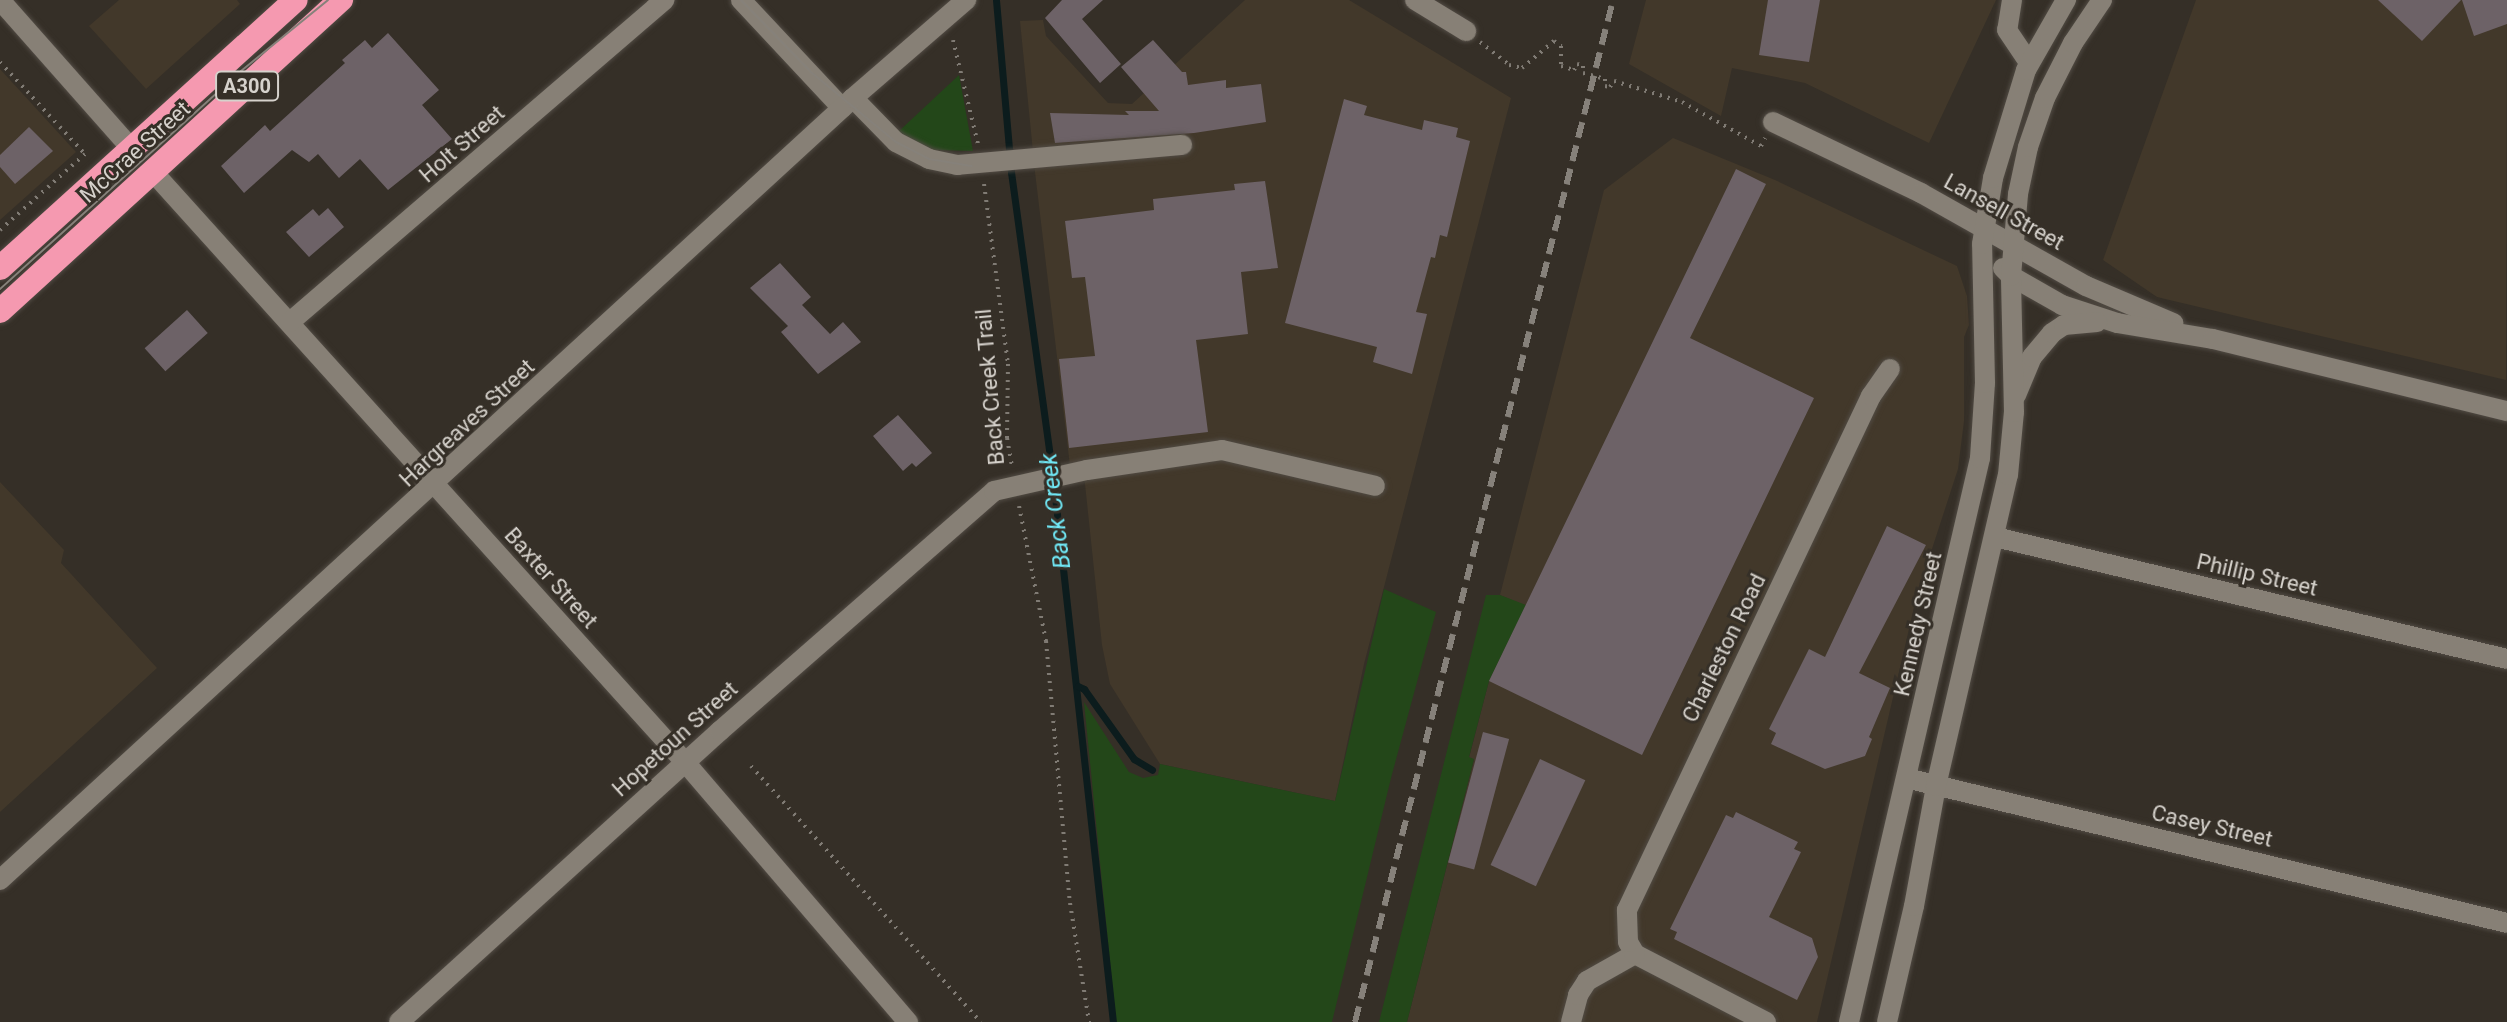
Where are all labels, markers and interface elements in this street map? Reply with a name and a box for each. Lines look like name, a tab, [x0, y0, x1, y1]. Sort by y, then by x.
road number: A300	[215, 70, 279, 102]
street label: McCrae Street	[74, 96, 196, 208]
street label: Holt Street	[414, 100, 510, 188]
street label: Lansell Street	[1939, 168, 2069, 256]
street label: Back Creek Trail	[970, 307, 1010, 467]
street label: Hargreaves Street	[394, 354, 540, 492]
water label: Back Creek	[1035, 452, 1077, 570]
street label: Baxter Street	[499, 522, 603, 634]
street label: Phillip Street	[2194, 548, 2320, 602]
street label: Kennedy Street	[1889, 549, 1947, 699]
street label: Charleston Road	[1677, 569, 1771, 727]
street label: Hopetoun Street	[607, 676, 743, 802]
street label: Casey Street	[2149, 799, 2275, 853]

